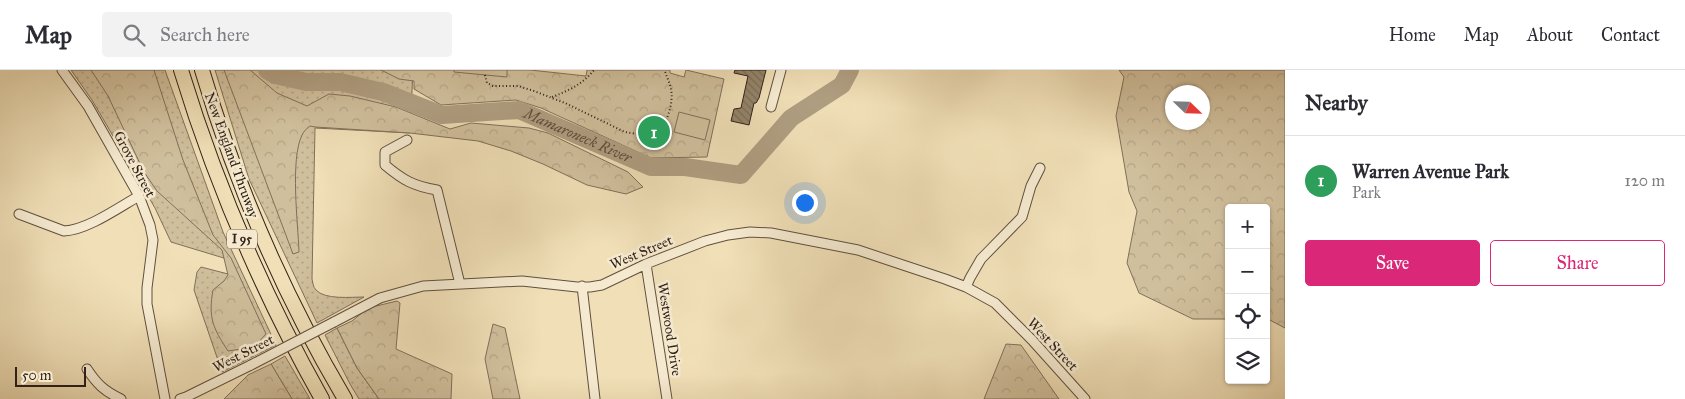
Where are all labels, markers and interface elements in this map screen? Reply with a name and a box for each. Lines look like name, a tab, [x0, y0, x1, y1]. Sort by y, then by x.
search box	[102, 12, 452, 57]
text: Map	[25, 20, 72, 50]
icon: search	[120, 21, 148, 49]
text: Search here	[160, 23, 250, 46]
text: Home	[1389, 24, 1436, 46]
text: Map	[1464, 24, 1499, 46]
text: About	[1527, 24, 1573, 46]
text: Contact	[1601, 24, 1660, 46]
north arrow	[1165, 85, 1210, 130]
street label: New England Thruway	[201, 90, 262, 221]
text: Nearby	[1305, 90, 1368, 116]
water label: Mamaroneck River	[519, 103, 635, 167]
pin: 1	[638, 113, 670, 151]
street label: Grove Street	[110, 128, 159, 200]
text: Warren Avenue Park	[1352, 160, 1509, 183]
text: 1	[1318, 171, 1324, 190]
text: 120 m	[1625, 171, 1665, 190]
text: Park	[1352, 183, 1381, 202]
your location	[792, 190, 818, 216]
map controls	[1225, 204, 1270, 384]
button: +	[1225, 204, 1270, 249]
road number: I 95	[227, 230, 257, 248]
street label: West Street	[607, 232, 675, 273]
button: Save	[1305, 240, 1480, 286]
button: Share	[1490, 240, 1665, 286]
button: −	[1225, 249, 1270, 294]
street label: Westwood Drive	[654, 281, 685, 377]
button: locate	[1225, 294, 1270, 339]
street label: West Street	[1024, 314, 1082, 374]
street label: West Street	[210, 331, 277, 376]
button: layers	[1225, 339, 1270, 384]
scale bar	[15, 364, 86, 387]
text: 50 m	[22, 367, 51, 384]

